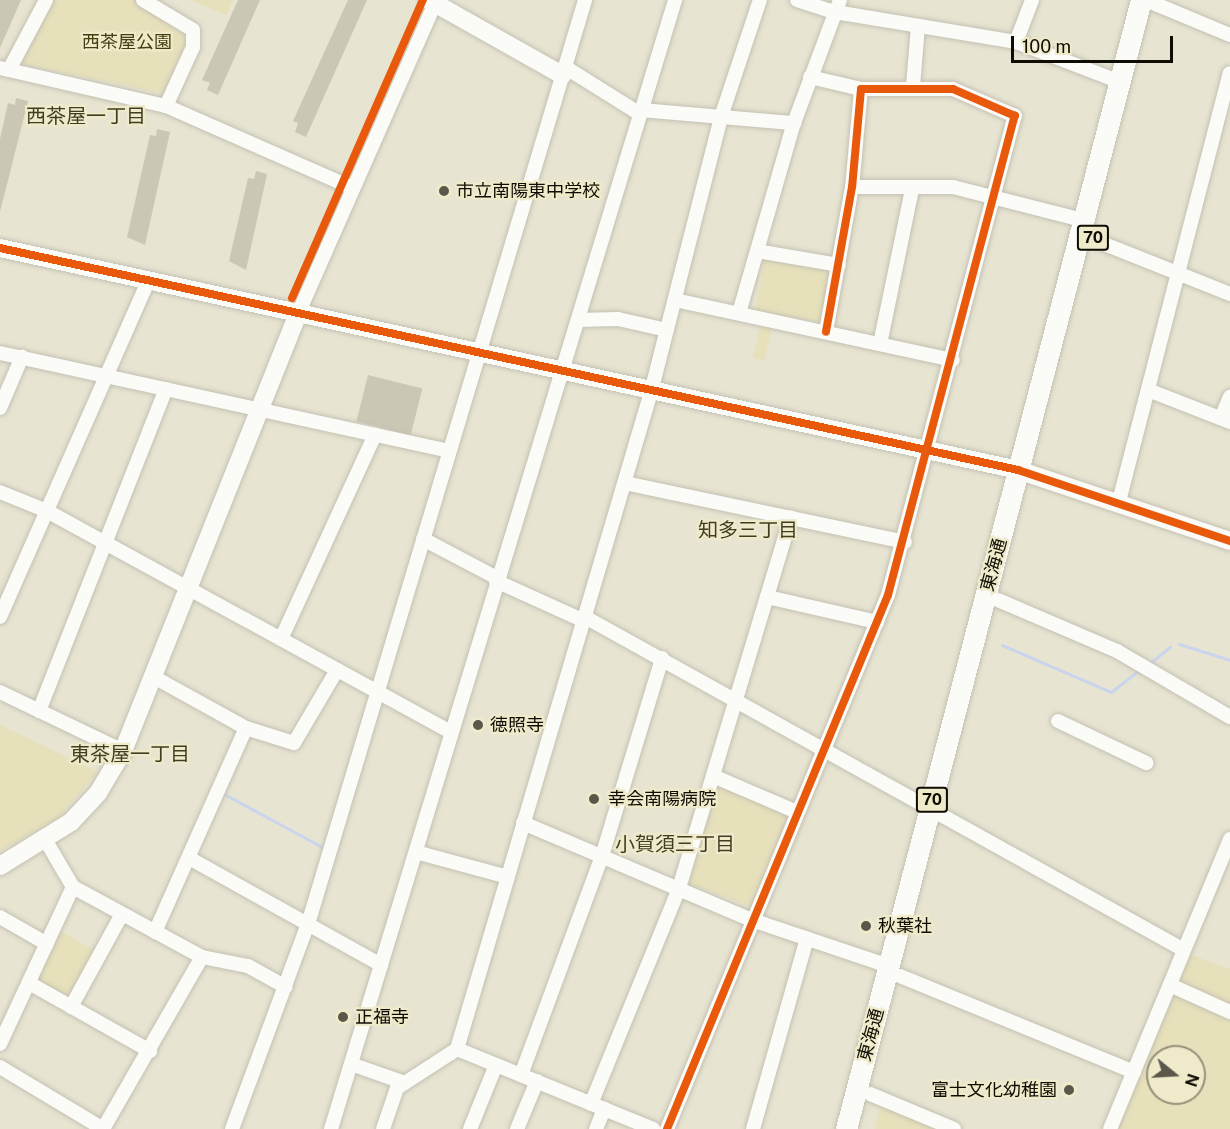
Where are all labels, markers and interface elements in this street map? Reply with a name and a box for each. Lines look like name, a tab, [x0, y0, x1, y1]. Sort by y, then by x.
scale bar	[1014, 24, 1176, 62]
park label: 西茶屋公園	[82, 31, 172, 53]
text: 100 m	[1022, 36, 1071, 57]
district label: 西茶屋一丁目	[26, 104, 146, 128]
place label: 市立南陽東中学校	[456, 180, 600, 202]
marker: 市立南陽東中学校	[437, 184, 451, 198]
road number: 70	[1076, 225, 1110, 251]
district label: 知多三丁目	[698, 518, 798, 542]
street label: 東海通	[977, 536, 1011, 594]
place label: 徳照寺	[490, 714, 544, 736]
marker: 徳照寺	[471, 718, 485, 732]
district label: 東茶屋一丁目	[70, 742, 190, 766]
road number: 70	[916, 787, 948, 813]
place label: 幸会南陽病院	[608, 788, 716, 810]
marker: 幸会南陽病院	[585, 790, 603, 808]
district label: 小賀須三丁目	[615, 832, 735, 856]
place label: 秋葉社	[878, 915, 932, 937]
marker: 秋葉社	[859, 919, 873, 933]
place label: 正福寺	[355, 1006, 409, 1028]
street label: 東海通	[854, 1006, 888, 1064]
marker: 正福寺	[336, 1010, 350, 1024]
north arrow	[1146, 1045, 1206, 1105]
text: N	[1181, 1071, 1203, 1089]
place label: 富士文化幼稚園	[931, 1079, 1057, 1101]
marker: 富士文化幼稚園	[1062, 1083, 1076, 1097]

